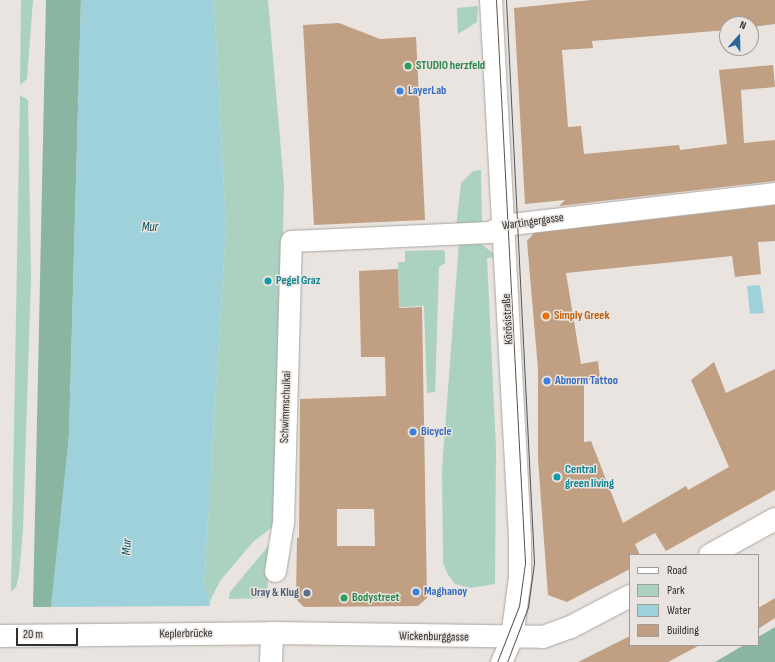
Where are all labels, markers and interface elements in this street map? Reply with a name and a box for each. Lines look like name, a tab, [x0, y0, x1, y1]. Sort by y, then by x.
north arrow	[719, 16, 759, 56]
text: N	[738, 18, 748, 32]
place label: STUDIO herzfeld	[416, 59, 485, 73]
marker: STUDIO herzfeld	[403, 61, 413, 71]
place label: LayerLab	[408, 84, 446, 98]
marker: LayerLab	[395, 86, 405, 96]
street label: Wartingergasse	[501, 211, 565, 233]
water label: Mur	[142, 219, 158, 235]
place label: Pegel Graz	[276, 274, 320, 288]
marker: Pegel Graz	[263, 276, 273, 286]
street label: Körösistraße	[499, 293, 517, 345]
place label: Simply Greek	[554, 309, 609, 323]
marker: Simply Greek	[541, 311, 551, 321]
street label: Schwimmschulkai	[278, 371, 294, 443]
place label: Abnorm Tattoo	[555, 374, 618, 388]
marker: Abnorm Tattoo	[542, 376, 552, 386]
place label: Bicycle	[421, 425, 452, 439]
marker: Bicycle	[408, 427, 418, 437]
place label: Central green living	[565, 463, 614, 491]
marker: Central green living	[552, 472, 562, 482]
water label: Mur	[119, 538, 135, 556]
legend	[629, 554, 759, 646]
text: Road	[667, 563, 687, 578]
text: Park	[667, 583, 685, 598]
place label: Maghanoy	[424, 585, 467, 599]
place label: Uray & Klug	[251, 586, 299, 600]
marker: Maghanoy	[411, 587, 421, 597]
marker: Uray & Klug	[302, 588, 312, 598]
place label: Bodystreet	[352, 591, 399, 605]
marker: Bodystreet	[339, 593, 349, 603]
text: Water	[667, 603, 691, 618]
scale bar	[18, 620, 80, 646]
text: Building	[667, 623, 699, 638]
street label: Keplerbrücke	[159, 626, 213, 642]
text: 20 m	[23, 627, 43, 642]
street label: Wickenburggasse	[399, 629, 469, 645]

